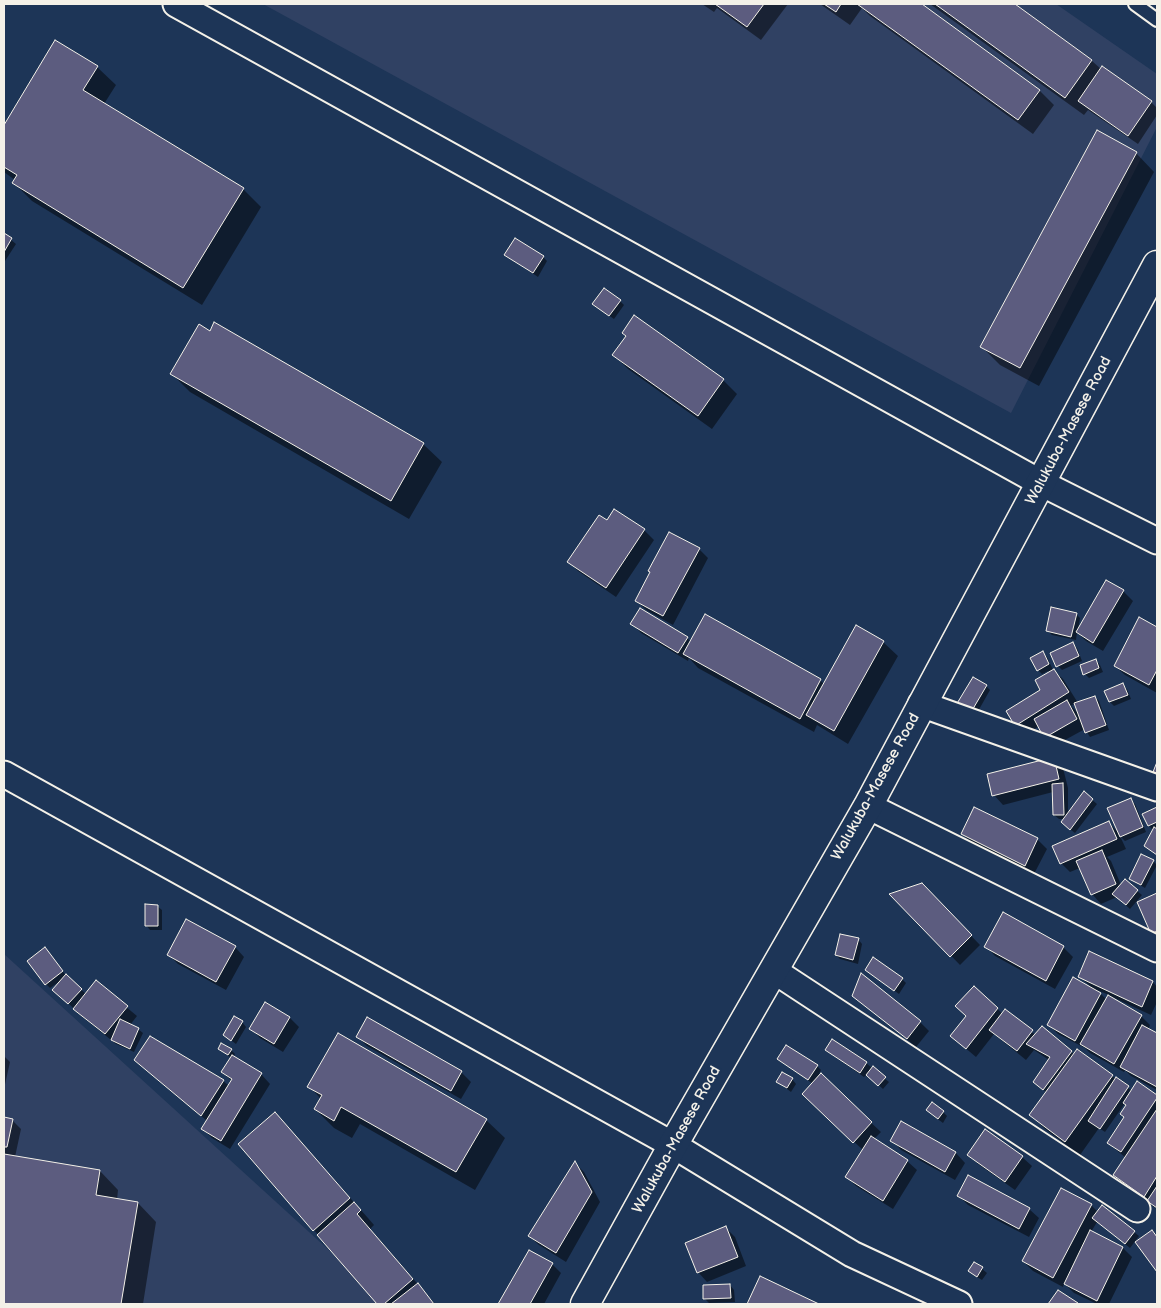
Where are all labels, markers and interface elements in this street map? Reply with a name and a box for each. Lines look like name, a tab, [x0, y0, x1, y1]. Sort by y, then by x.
street label: Walukuba-Masese Road	[1022, 354, 1116, 508]
street label: Walukuba-Masese Road	[828, 710, 924, 864]
street label: Walukuba-Masese Road	[629, 1063, 725, 1217]

